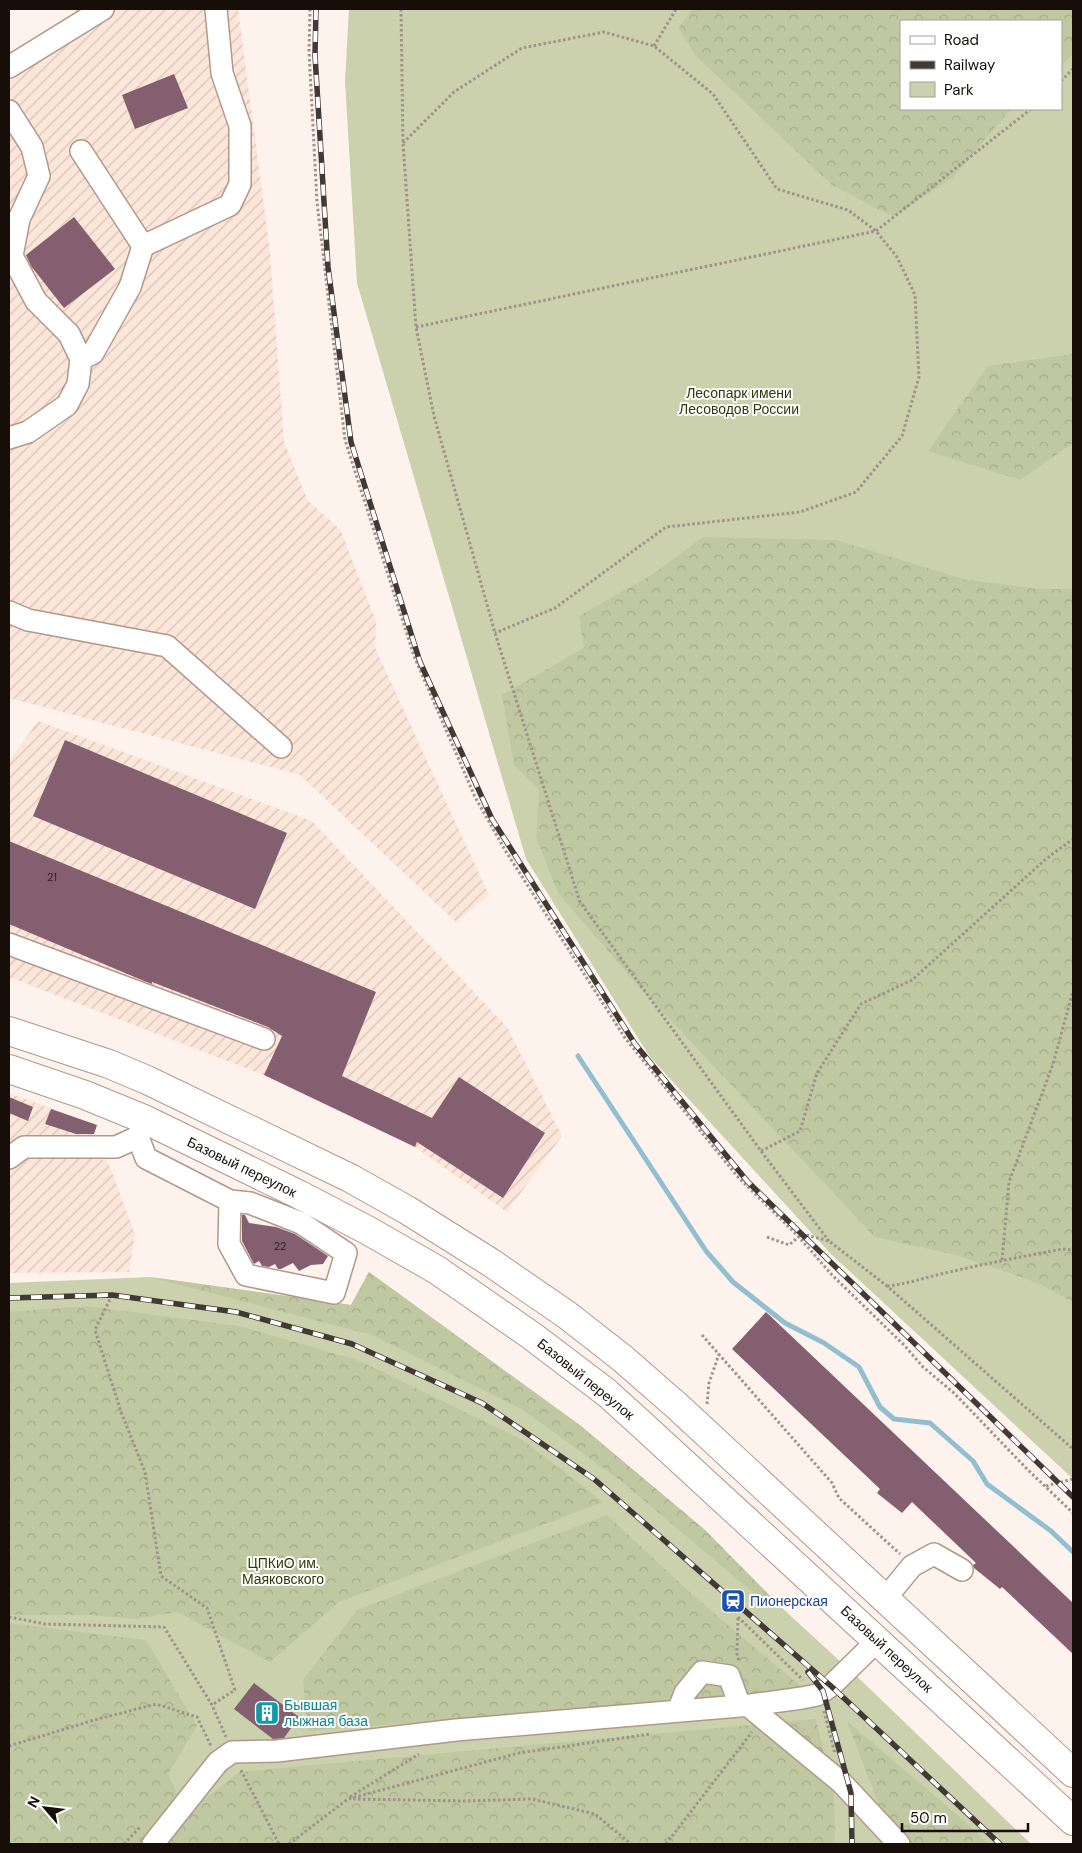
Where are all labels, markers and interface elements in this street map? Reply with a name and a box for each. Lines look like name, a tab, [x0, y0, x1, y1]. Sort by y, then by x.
legend	[900, 20, 1062, 110]
text: Road	[944, 30, 979, 50]
text: Railway	[944, 55, 996, 75]
text: Park	[944, 80, 974, 100]
park label: Лесопарк имени Лесоводов России	[679, 384, 799, 418]
house number: 21	[47, 870, 57, 884]
street label: Базовый переулок	[184, 1133, 300, 1202]
house number: 22	[274, 1239, 286, 1253]
street label: Базовый переулок	[534, 1334, 639, 1424]
park label: ЦПКиО им. Маяковского	[242, 1554, 324, 1588]
station icon: Пионерская	[720, 1588, 746, 1614]
place label: Пионерская	[750, 1592, 828, 1610]
street label: Базовый переулок	[837, 1602, 938, 1697]
place label: Бывшая лыжная база	[284, 1696, 368, 1730]
building icon: Бывшая лыжная база	[254, 1700, 280, 1726]
north arrow	[20, 1783, 70, 1833]
text: N	[23, 1793, 44, 1811]
scale bar	[902, 1800, 1028, 1832]
text: 50 m	[910, 1808, 947, 1828]

